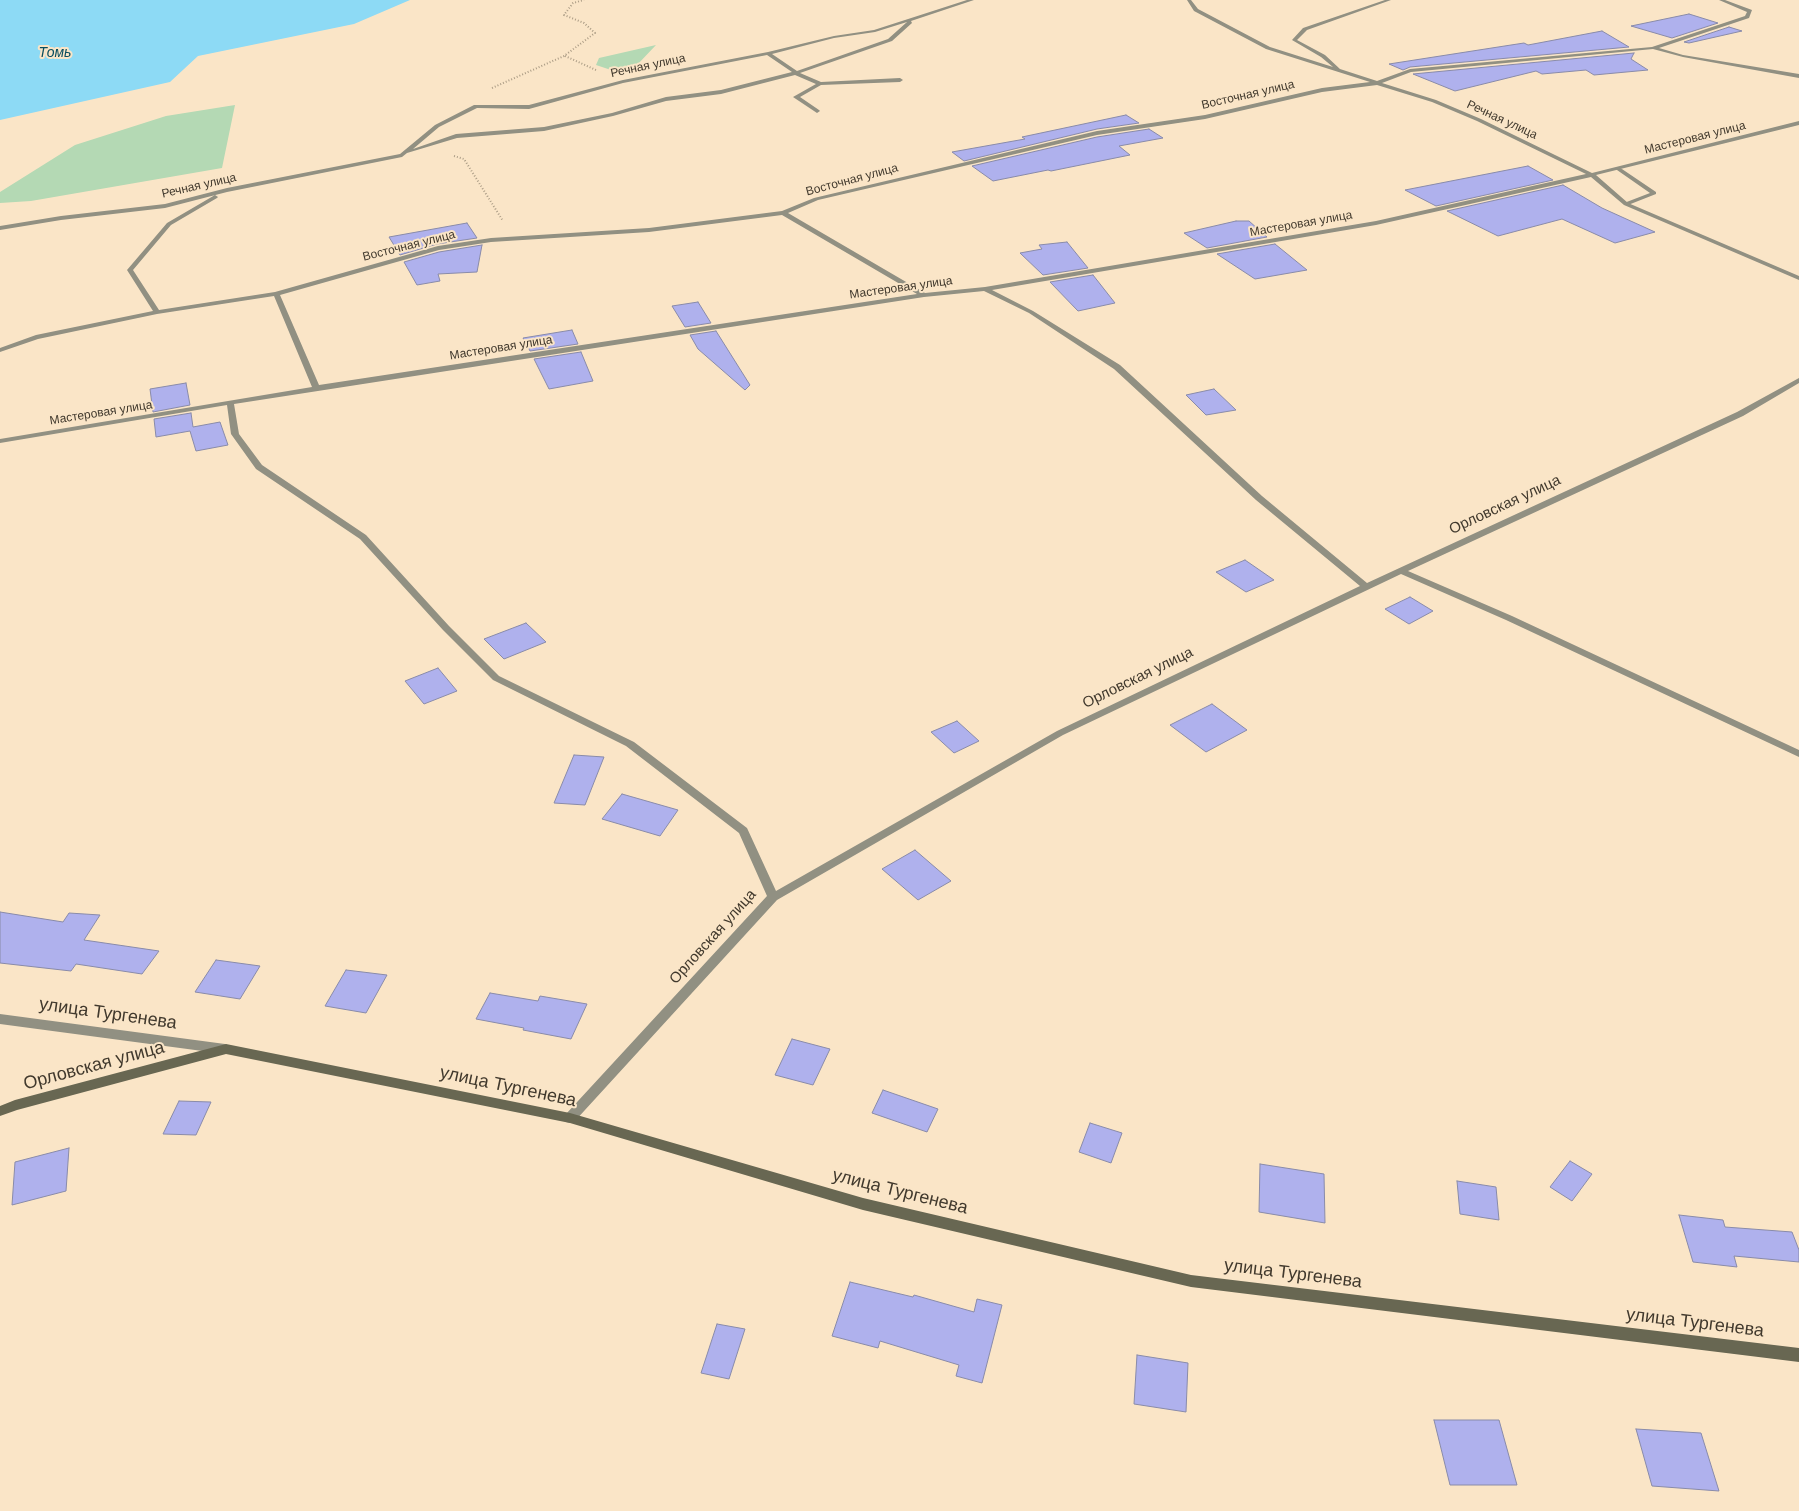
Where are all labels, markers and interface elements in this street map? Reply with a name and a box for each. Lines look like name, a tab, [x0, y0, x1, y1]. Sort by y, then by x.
water label: Томь	[39, 45, 71, 61]
street label: Речная улица	[609, 51, 687, 81]
street label: Восточная улица	[1200, 77, 1296, 113]
street label: Речная улица	[1464, 97, 1540, 143]
street label: Мастеровая улица	[1643, 118, 1747, 158]
street label: Восточная улица	[804, 161, 900, 199]
street label: Речная улица	[160, 170, 238, 202]
street label: Мастеровая улица	[1249, 208, 1353, 240]
street label: Восточная улица	[361, 228, 457, 264]
street label: Мастеровая улица	[849, 274, 953, 302]
street label: Мастеровая улица	[449, 333, 553, 363]
street label: Мастеровая улица	[49, 398, 153, 428]
street label: Орловская улица	[1446, 471, 1564, 539]
street label: Орловская улица	[1080, 643, 1196, 713]
street label: Орловская улица	[666, 886, 760, 988]
street label: улица Тургенева	[38, 994, 178, 1034]
street label: Орловская улица	[21, 1037, 167, 1095]
street label: улица Тургенева	[438, 1062, 578, 1112]
street label: улица Тургенева	[830, 1165, 970, 1219]
street label: улица Тургенева	[1223, 1255, 1363, 1293]
street label: улица Тургенева	[1625, 1304, 1765, 1342]

